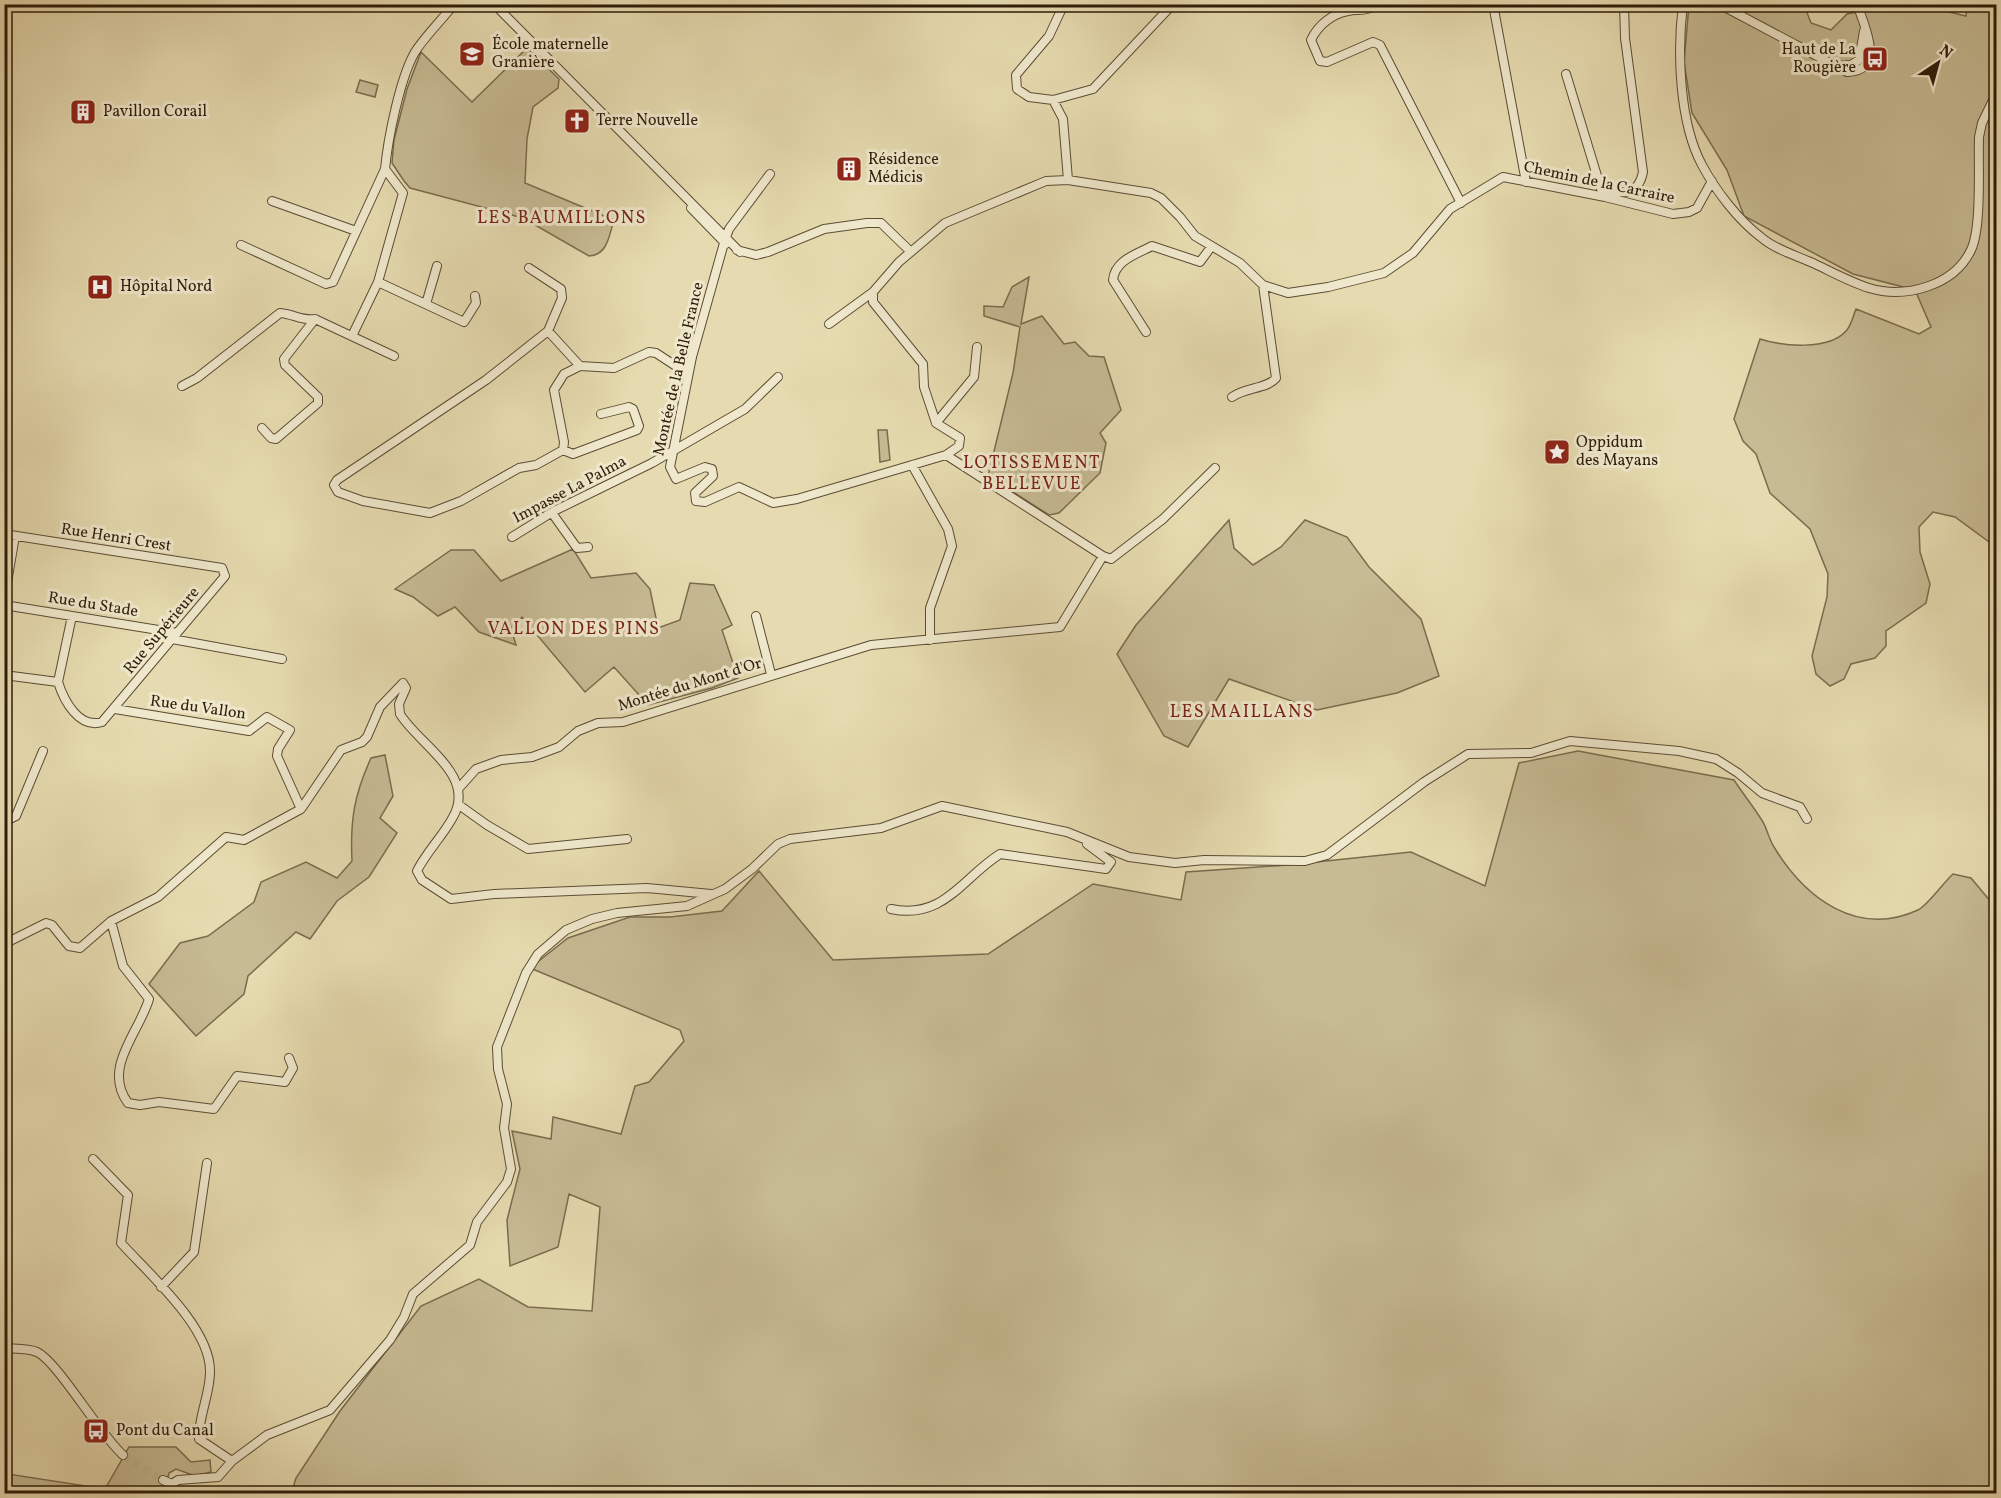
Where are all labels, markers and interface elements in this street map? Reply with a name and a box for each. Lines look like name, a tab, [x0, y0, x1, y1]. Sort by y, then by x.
north arrow	[1908, 33, 1968, 93]
place label: École maternelle Granière	[492, 34, 609, 74]
school or university icon: École maternelle Granière	[457, 39, 487, 69]
place label: Haut de La Rougière	[1781, 39, 1856, 79]
text: N	[1934, 40, 1957, 65]
bus stop icon: Haut de La Rougière	[1860, 44, 1890, 74]
building icon: Pavillon Corail	[68, 97, 98, 127]
place label: Pavillon Corail	[103, 101, 207, 123]
church icon: Terre Nouvelle	[562, 106, 592, 136]
place label: Terre Nouvelle	[596, 110, 698, 132]
place label: Résidence Médicis	[868, 149, 939, 189]
building icon: Résidence Médicis	[834, 154, 864, 184]
street label: Chemin de la Carraire	[1521, 156, 1677, 210]
district label: LES BAUMILLONS	[477, 206, 647, 231]
hospital icon: Hôpital Nord	[85, 272, 115, 302]
place label: Hôpital Nord	[120, 276, 212, 298]
street label: Montée de la Belle France	[648, 280, 710, 458]
place label: Oppidum des Mayans	[1576, 432, 1658, 472]
place icon: Oppidum des Mayans	[1542, 437, 1572, 467]
street label: Impasse La Palma	[509, 451, 631, 529]
district label: LOTISSEMENT BELLEVUE	[963, 451, 1101, 497]
street label: Rue Henri Crest	[59, 518, 173, 558]
street label: Rue Supérieure	[119, 583, 205, 679]
street label: Rue du Stade	[46, 587, 140, 623]
district label: VALLON DES PINS	[488, 617, 660, 642]
street label: Montée du Mont d'Or	[615, 653, 765, 717]
street label: Rue du Vallon	[149, 690, 247, 726]
district label: LES MAILLANS	[1170, 700, 1314, 725]
bus stop icon: Pont du Canal	[81, 1416, 111, 1446]
place label: Pont du Canal	[116, 1420, 214, 1442]

